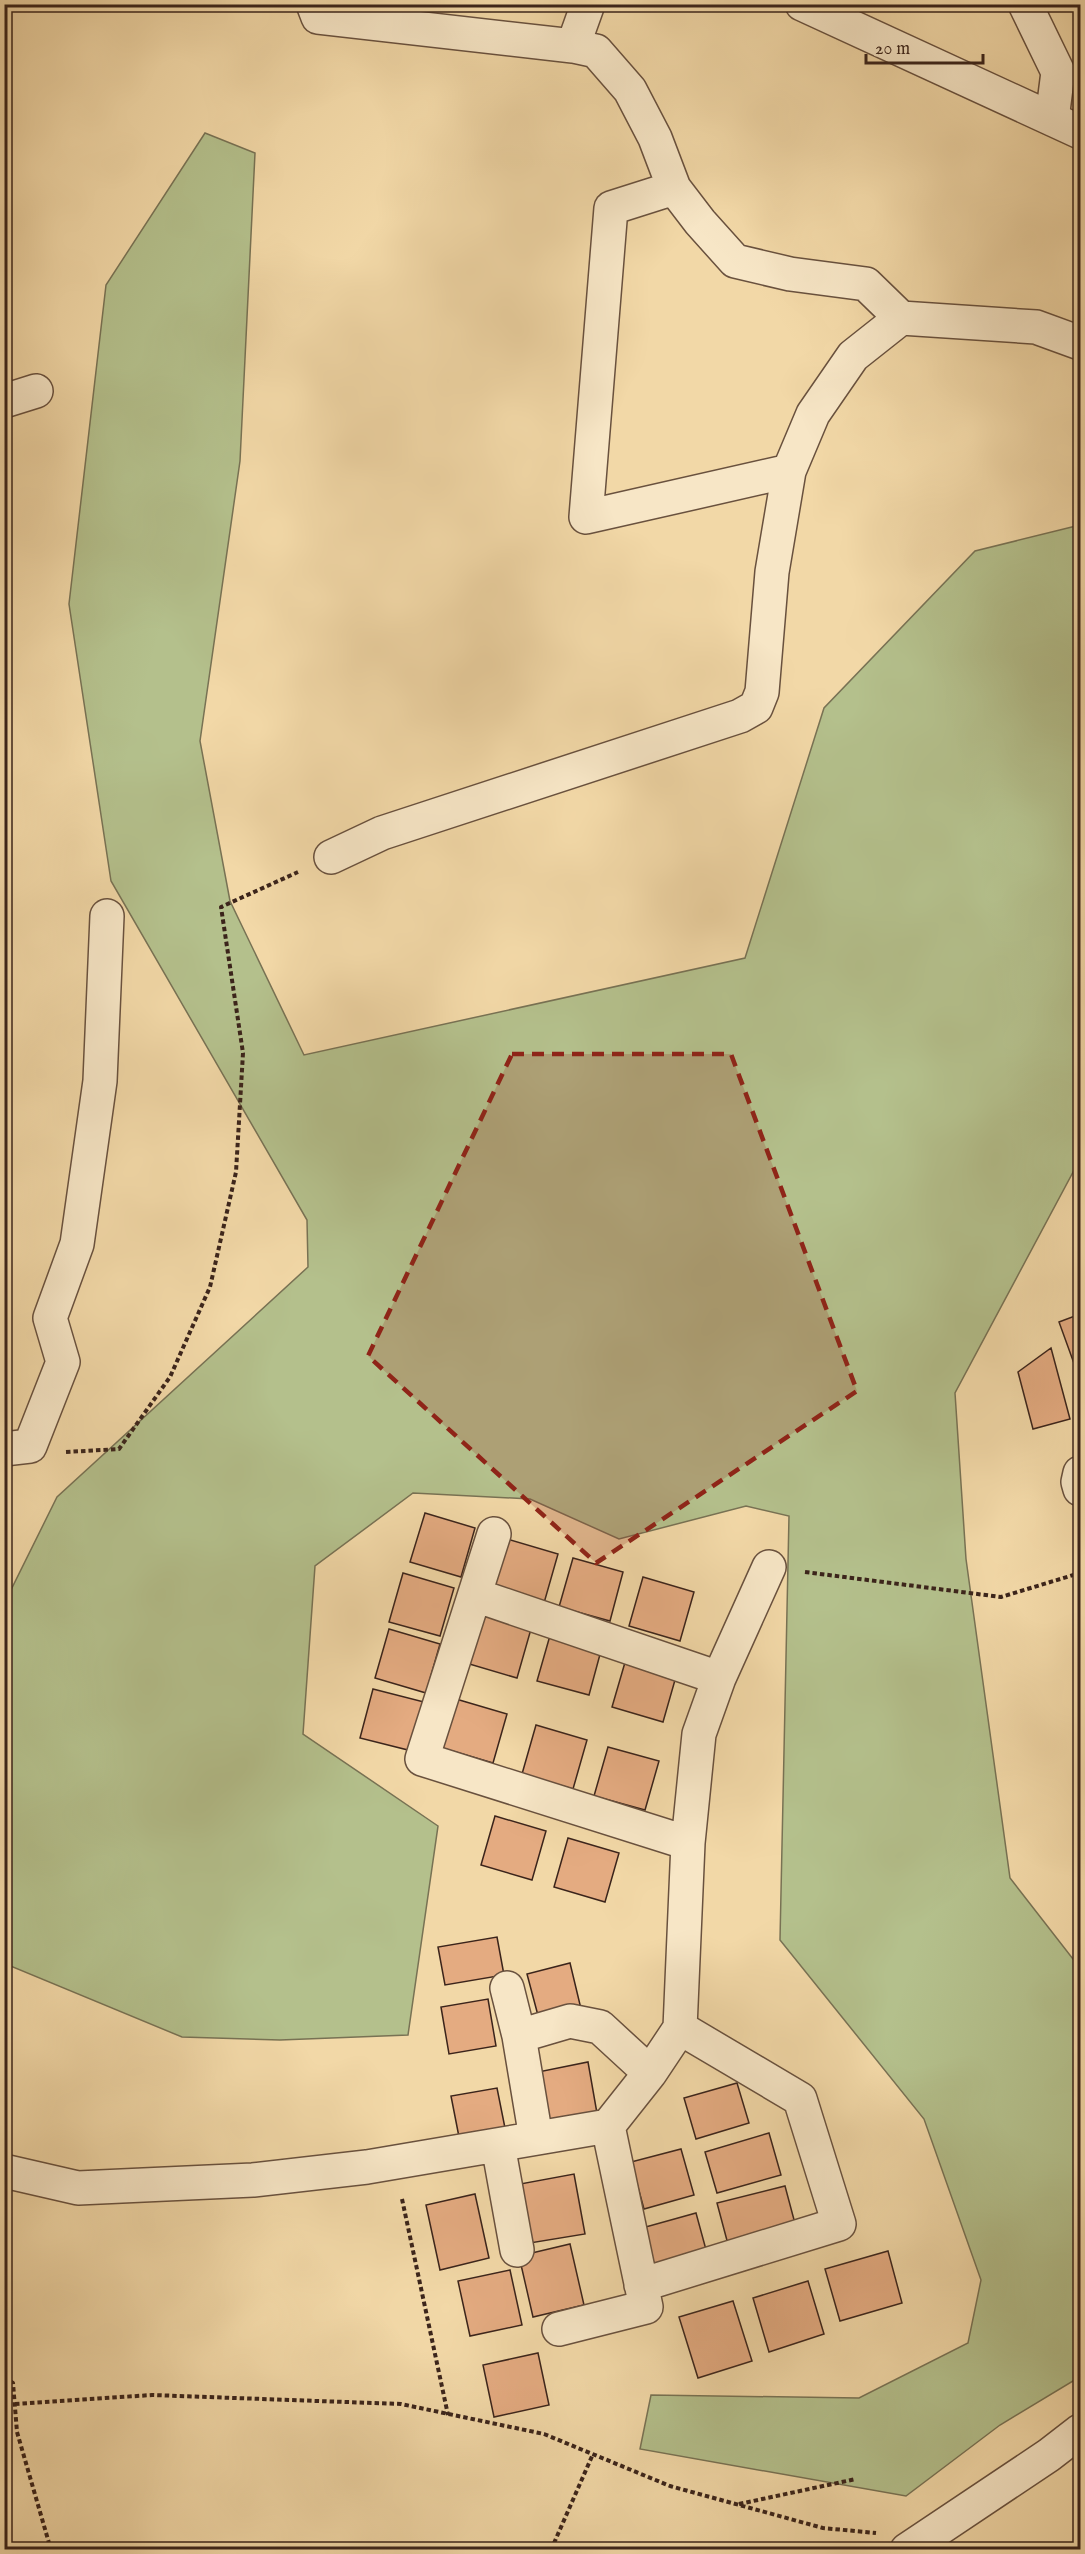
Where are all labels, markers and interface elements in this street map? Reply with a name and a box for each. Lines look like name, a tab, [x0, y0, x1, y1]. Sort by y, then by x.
scale bar	[866, 27, 983, 65]
text: 20 m	[875, 38, 910, 61]

